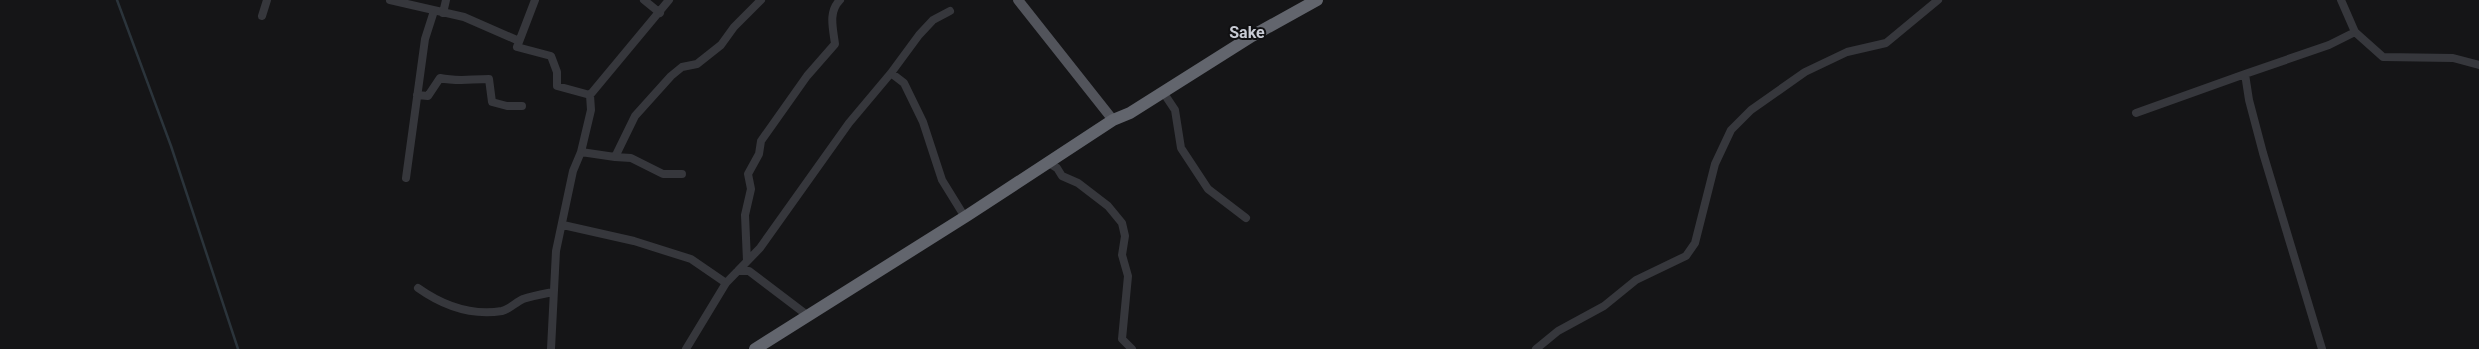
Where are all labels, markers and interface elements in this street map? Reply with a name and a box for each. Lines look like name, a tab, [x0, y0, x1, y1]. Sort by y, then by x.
district label: Sake	[1229, 23, 1265, 42]

